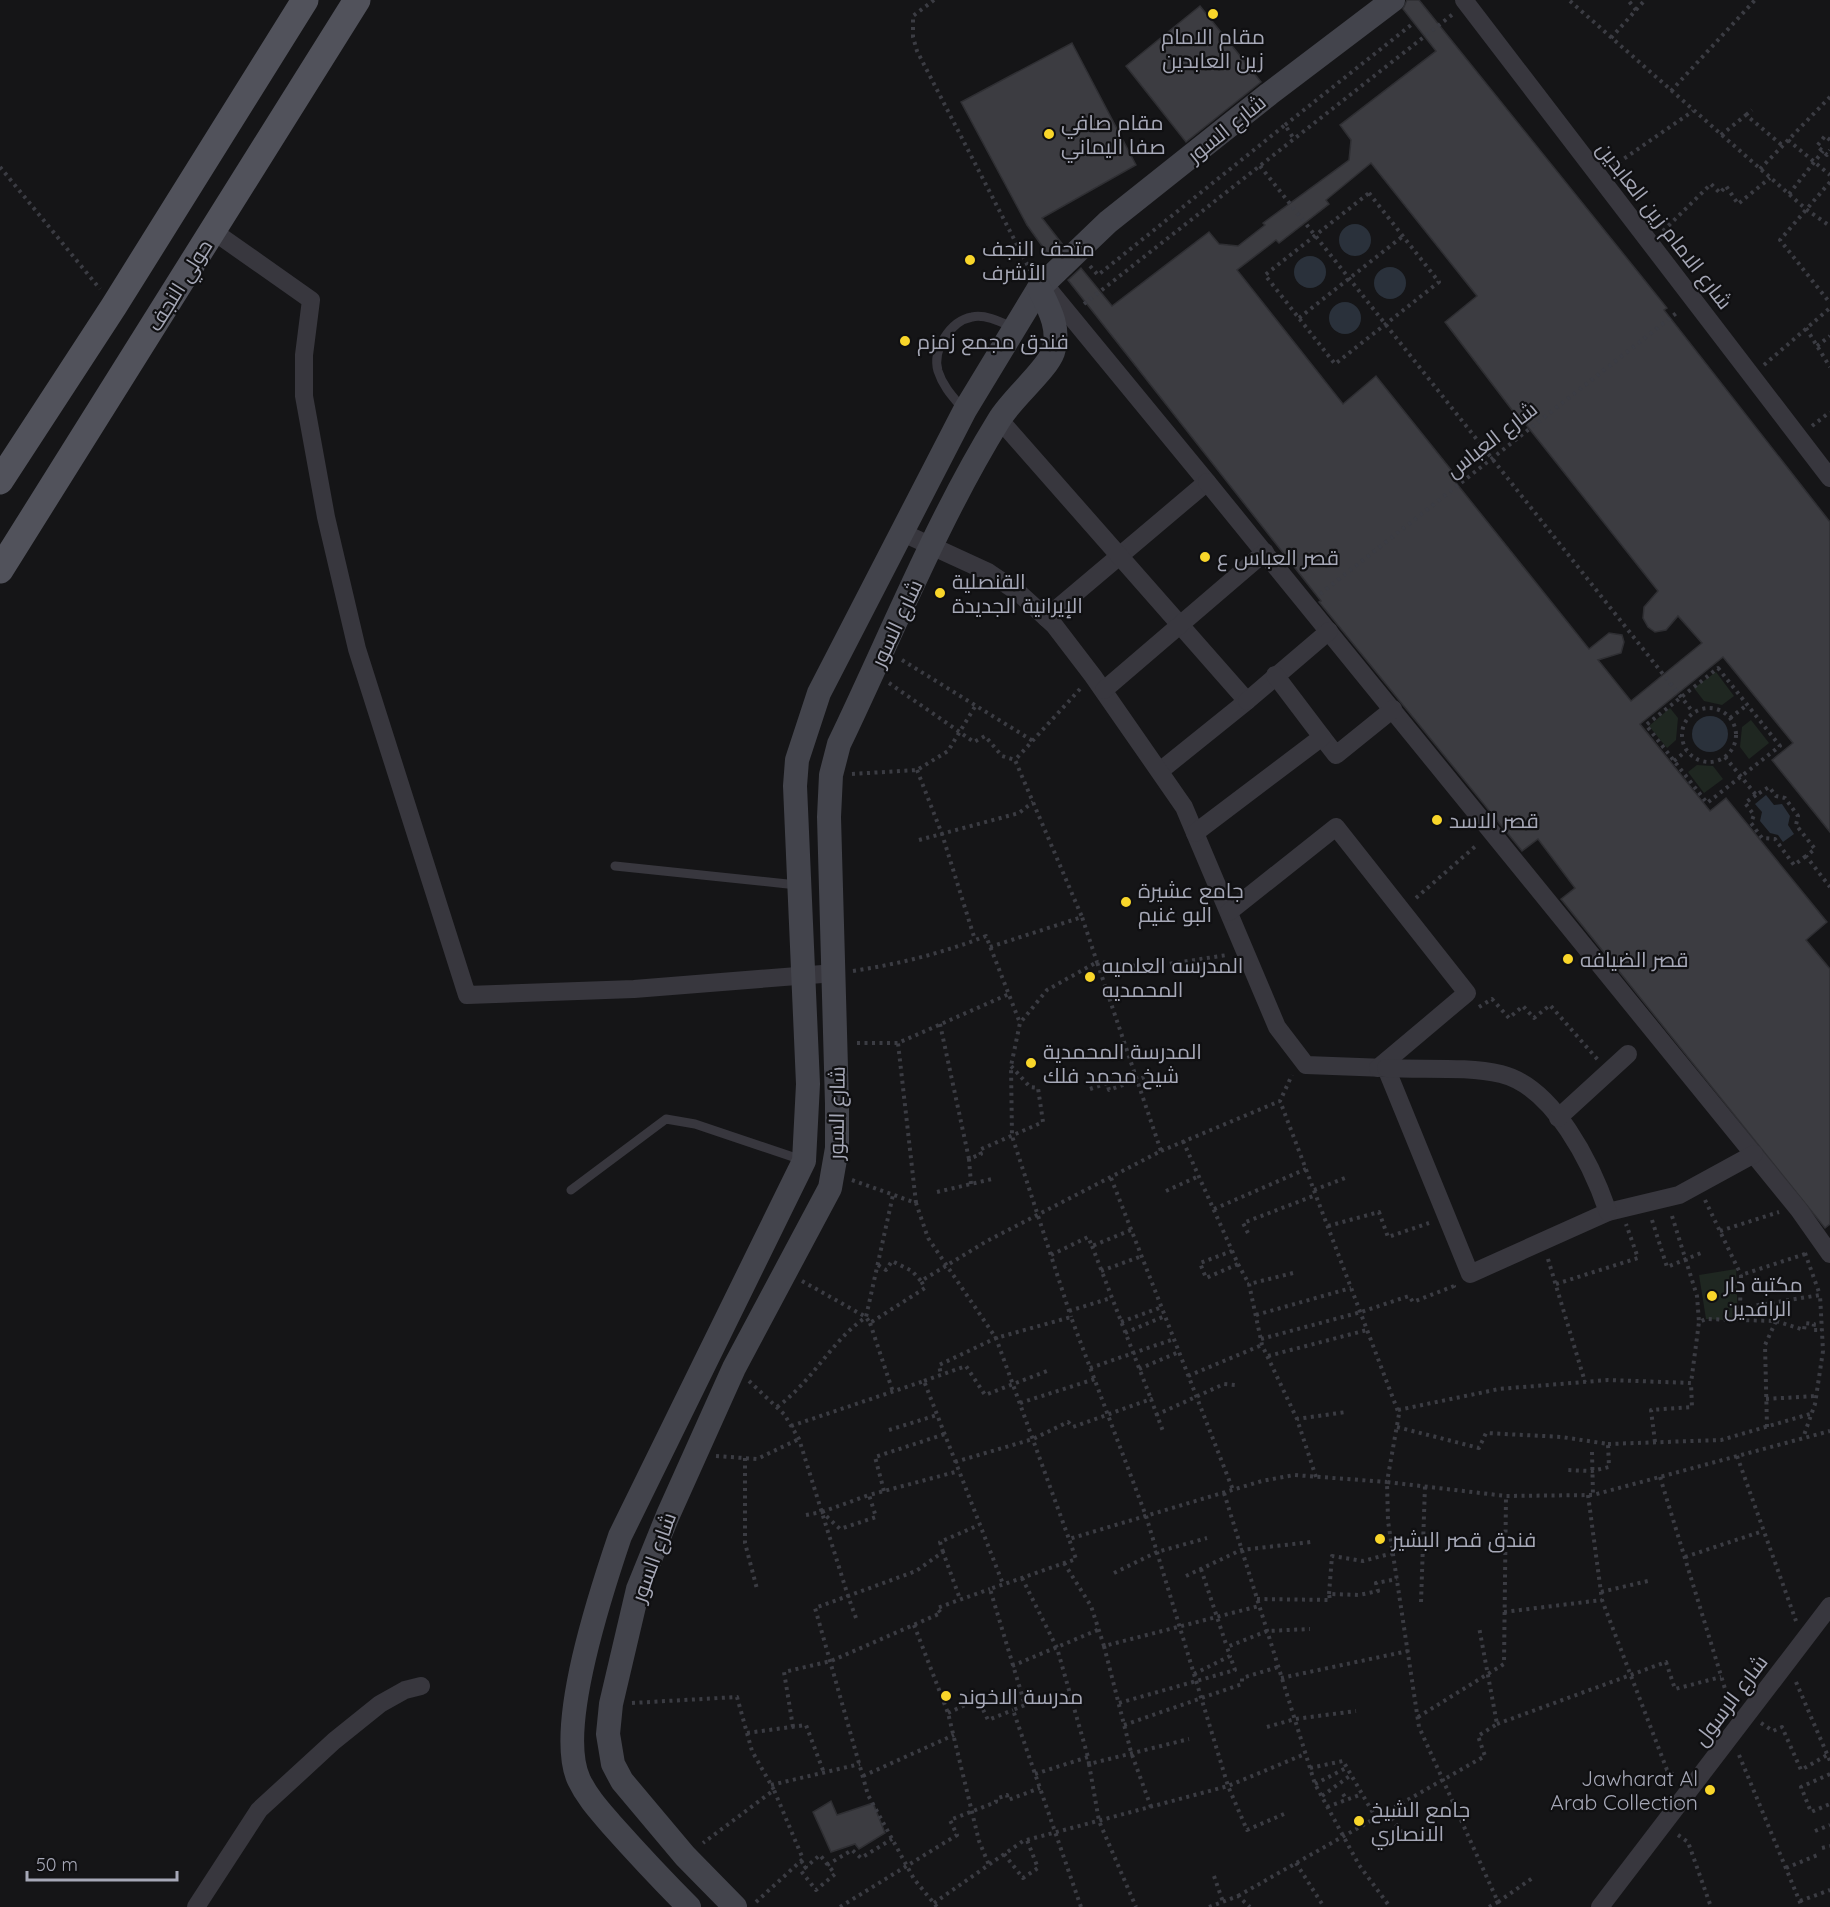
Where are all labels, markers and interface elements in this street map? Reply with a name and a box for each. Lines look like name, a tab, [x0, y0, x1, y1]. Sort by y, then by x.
marker: مقام الامام زين العابدين	[1206, 7, 1220, 21]
place label: مقام الامام زين العابدين	[1161, 23, 1265, 74]
street label: شارع السور	[1181, 88, 1272, 170]
place label: مقام صافي صفا اليماني	[1061, 109, 1166, 163]
marker: مقام صافي صفا اليماني	[1042, 127, 1056, 141]
street label: شارع الامام زين العابدين	[1590, 136, 1738, 315]
street label: حولي النجف	[141, 234, 221, 338]
place label: متحف النجف الأشرف	[982, 235, 1095, 285]
marker: متحف النجف الأشرف	[963, 253, 977, 267]
place label: فندق مجمع زمزم	[917, 328, 1069, 356]
marker: فندق مجمع زمزم	[898, 334, 912, 348]
street label: شارع العباس	[1440, 395, 1543, 484]
place label: قصر العباس ع	[1217, 544, 1339, 572]
marker: قصر العباس ع	[1198, 550, 1212, 564]
place label: القنصلية الإيرانية الجديدة	[952, 568, 1083, 619]
street label: شارع السور	[864, 575, 929, 673]
marker: القنصلية الإيرانية الجديدة	[933, 586, 947, 600]
place label: قصر الاسد	[1449, 807, 1539, 833]
marker: قصر الاسد	[1430, 813, 1444, 827]
place label: جامع عشيرة البو غنيم	[1138, 877, 1244, 929]
marker: جامع عشيرة البو غنيم	[1119, 895, 1133, 909]
place label: قصر الضيافه	[1580, 946, 1689, 972]
place label: المدرسه العلمیه المحمدیه	[1102, 952, 1243, 1002]
marker: قصر الضيافه	[1561, 952, 1575, 966]
marker: المدرسه العلمیه المحمدیه	[1083, 970, 1097, 984]
place label: المدرسة المحمدية شيخ محمد فلك	[1043, 1038, 1202, 1090]
marker: المدرسة المحمدية شيخ محمد فلك	[1024, 1056, 1038, 1070]
street label: شارع السور	[822, 1066, 852, 1161]
place label: مكتبة دار الرافدين	[1723, 1271, 1803, 1322]
marker: مكتبة دار الرافدين	[1705, 1289, 1719, 1303]
street label: شارع السور	[624, 1509, 683, 1607]
place label: فندق قصر البشير	[1391, 1526, 1536, 1553]
marker: فندق قصر البشير	[1373, 1532, 1387, 1546]
street label: شارع الرسول	[1687, 1649, 1774, 1752]
place label: مدرسة الاخوند	[958, 1683, 1083, 1709]
marker: مدرسة الاخوند	[939, 1689, 953, 1703]
place label: Jawharat Al Arab Collection	[1550, 1765, 1698, 1815]
marker: Jawharat Al Arab Collection	[1703, 1783, 1717, 1797]
place label: جامع الشيخ الانصاري	[1371, 1796, 1470, 1850]
marker: جامع الشيخ الانصاري	[1352, 1814, 1366, 1828]
scale bar	[27, 1844, 177, 1882]
text: 50 m	[36, 1853, 78, 1876]

